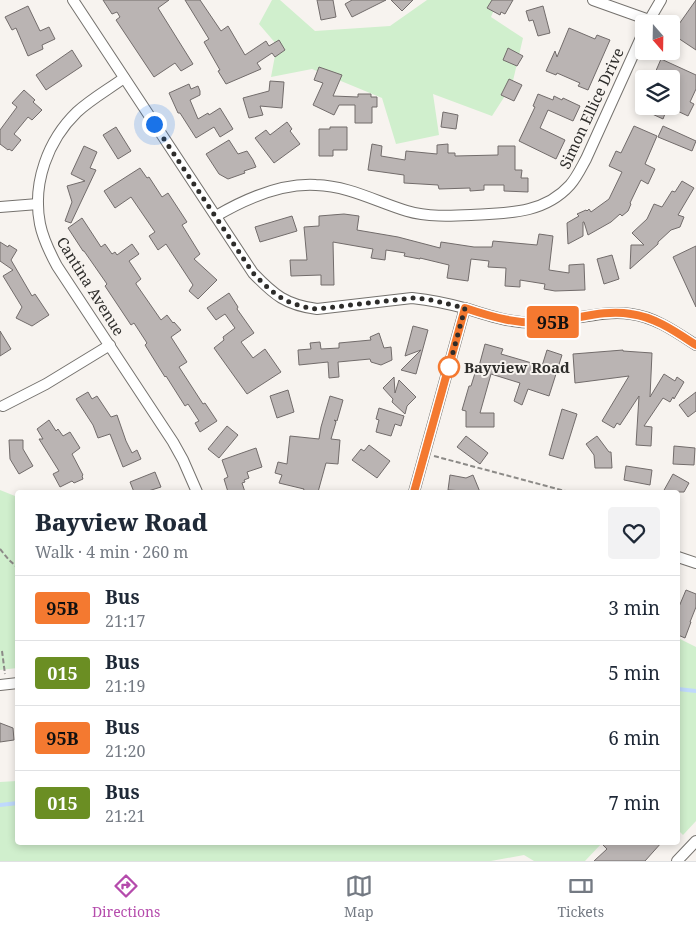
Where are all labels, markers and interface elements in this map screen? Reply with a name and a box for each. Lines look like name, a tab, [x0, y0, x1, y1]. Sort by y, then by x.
north arrow	[635, 15, 680, 60]
map controls	[635, 15, 680, 115]
street label: Simon Ellice Drive	[554, 44, 628, 172]
button: layers	[635, 70, 680, 115]
your location	[142, 112, 167, 137]
street label: Cantina Avenue	[53, 233, 129, 339]
line badge: 95B	[524, 306, 582, 338]
text: 95B	[537, 310, 569, 334]
marker: Bayview Road	[438, 356, 460, 378]
place label: Bayview Road	[464, 357, 570, 377]
text: Bayview Road	[35, 505, 208, 538]
button: heart	[608, 507, 660, 559]
text: Walk · 4 min · 260 m	[35, 541, 188, 563]
text: Bus	[105, 584, 140, 610]
text: 3 min	[608, 595, 660, 621]
text: 95B	[46, 596, 79, 620]
text: 21:17	[105, 610, 145, 632]
text: Bus	[105, 649, 140, 675]
text: 5 min	[608, 660, 660, 686]
text: 015	[47, 661, 78, 685]
text: 21:19	[105, 675, 145, 697]
text: Bus	[105, 714, 140, 740]
text: 6 min	[608, 725, 660, 751]
text: 95B	[46, 726, 79, 750]
text: 21:20	[105, 740, 145, 762]
text: Bus	[105, 779, 140, 805]
text: 7 min	[608, 790, 660, 816]
text: 015	[47, 791, 78, 815]
text: 21:21	[105, 805, 145, 827]
tab: Directions	[92, 872, 160, 921]
tab: Map	[344, 872, 374, 921]
tab: Tickets	[558, 872, 604, 921]

